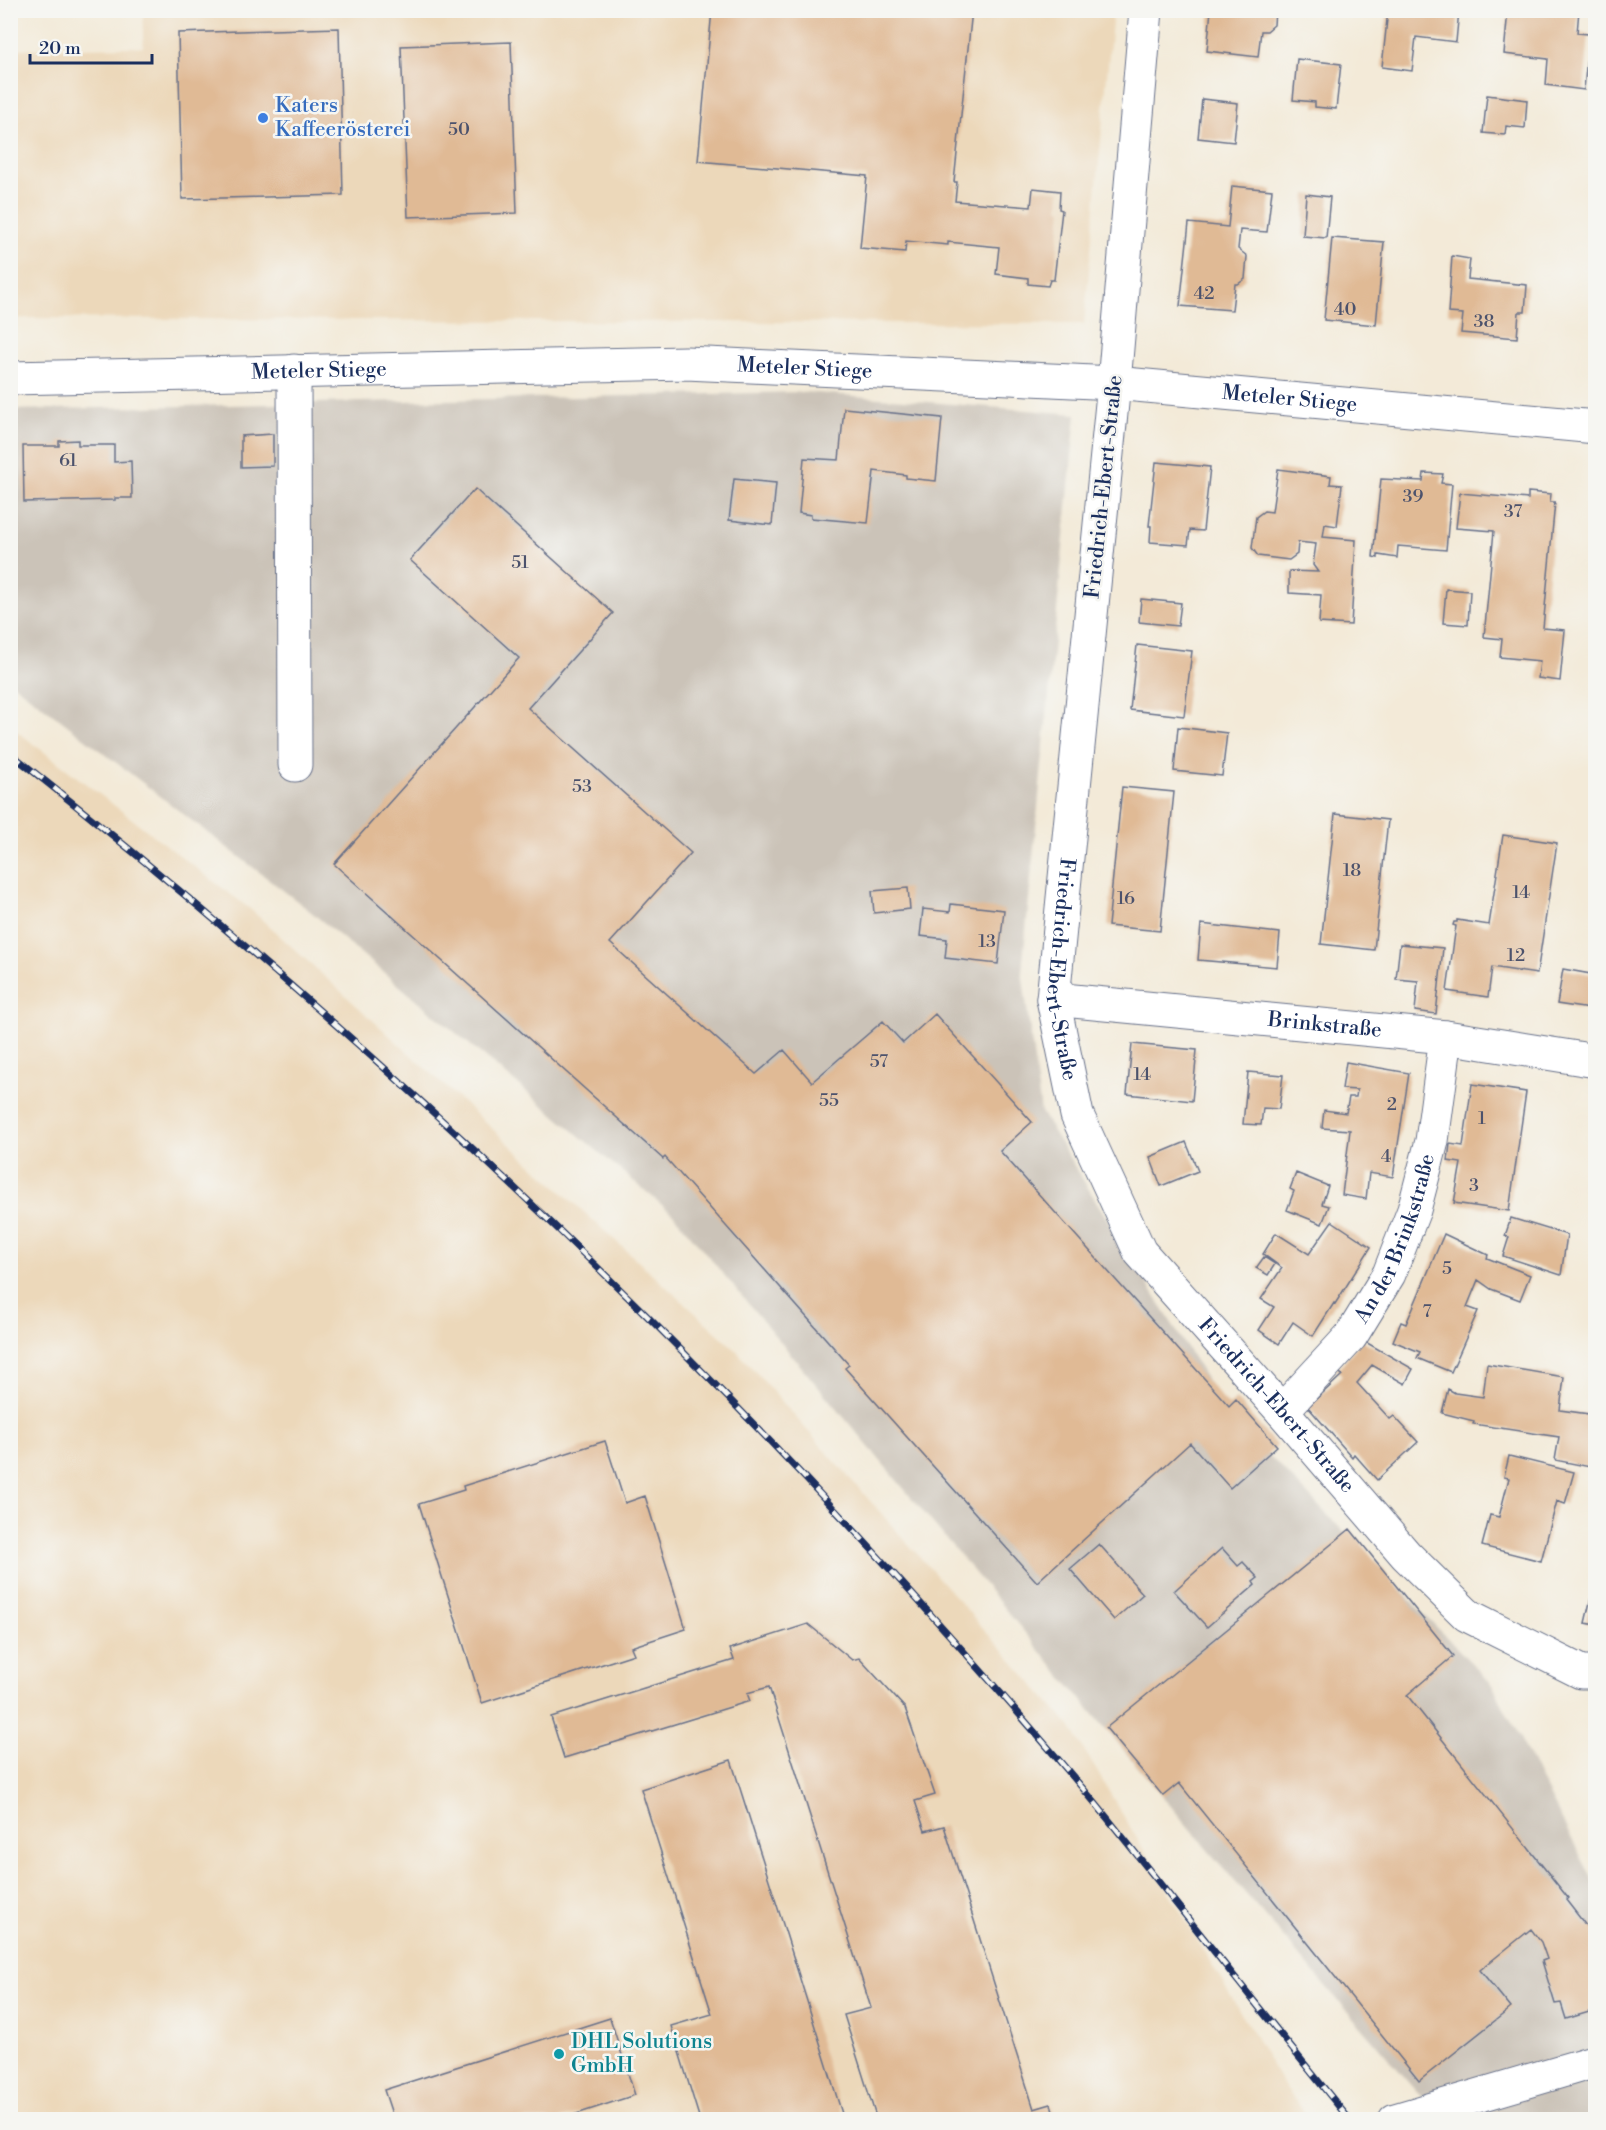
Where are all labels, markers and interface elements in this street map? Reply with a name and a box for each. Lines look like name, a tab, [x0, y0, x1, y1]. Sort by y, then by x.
scale bar	[30, 27, 152, 65]
text: 20 m	[39, 37, 81, 60]
place label: Katers Kaffeerösterei	[275, 93, 410, 143]
marker: Katers Kaffeerösterei	[256, 111, 270, 125]
house number: 50	[448, 118, 470, 141]
house number: 42	[1194, 282, 1214, 305]
house number: 40	[1334, 298, 1356, 321]
house number: 38	[1474, 310, 1494, 333]
street label: Meteler Stiege	[736, 352, 873, 385]
street label: Meteler Stiege	[251, 357, 387, 386]
street label: Friedrich-Ebert-Straße	[1079, 374, 1129, 600]
street label: Meteler Stiege	[1221, 380, 1358, 418]
house number: 61	[59, 449, 77, 472]
house number: 39	[1403, 485, 1424, 508]
house number: 37	[1504, 500, 1522, 523]
house number: 51	[511, 551, 529, 574]
house number: 53	[572, 775, 592, 798]
street label: Friedrich-Ebert-Straße	[1039, 857, 1083, 1083]
house number: 18	[1343, 859, 1361, 882]
house number: 14	[1512, 881, 1530, 904]
house number: 16	[1117, 887, 1135, 910]
house number: 13	[978, 930, 996, 953]
house number: 12	[1507, 944, 1525, 967]
street label: Brinkstraße	[1266, 1007, 1383, 1044]
house number: 57	[870, 1050, 888, 1073]
house number: 14	[1133, 1063, 1151, 1086]
house number: 55	[819, 1089, 839, 1112]
house number: 2	[1387, 1093, 1397, 1116]
house number: 1	[1478, 1107, 1486, 1130]
house number: 4	[1381, 1145, 1392, 1168]
street label: An der Brinkstraße	[1348, 1151, 1441, 1329]
house number: 3	[1469, 1174, 1479, 1197]
house number: 5	[1442, 1257, 1452, 1280]
house number: 7	[1422, 1300, 1432, 1323]
street label: Friedrich-Ebert-Straße	[1192, 1313, 1360, 1499]
place label: DHL Solutions GmbH	[571, 2029, 712, 2079]
marker: DHL Solutions GmbH	[552, 2047, 566, 2061]

